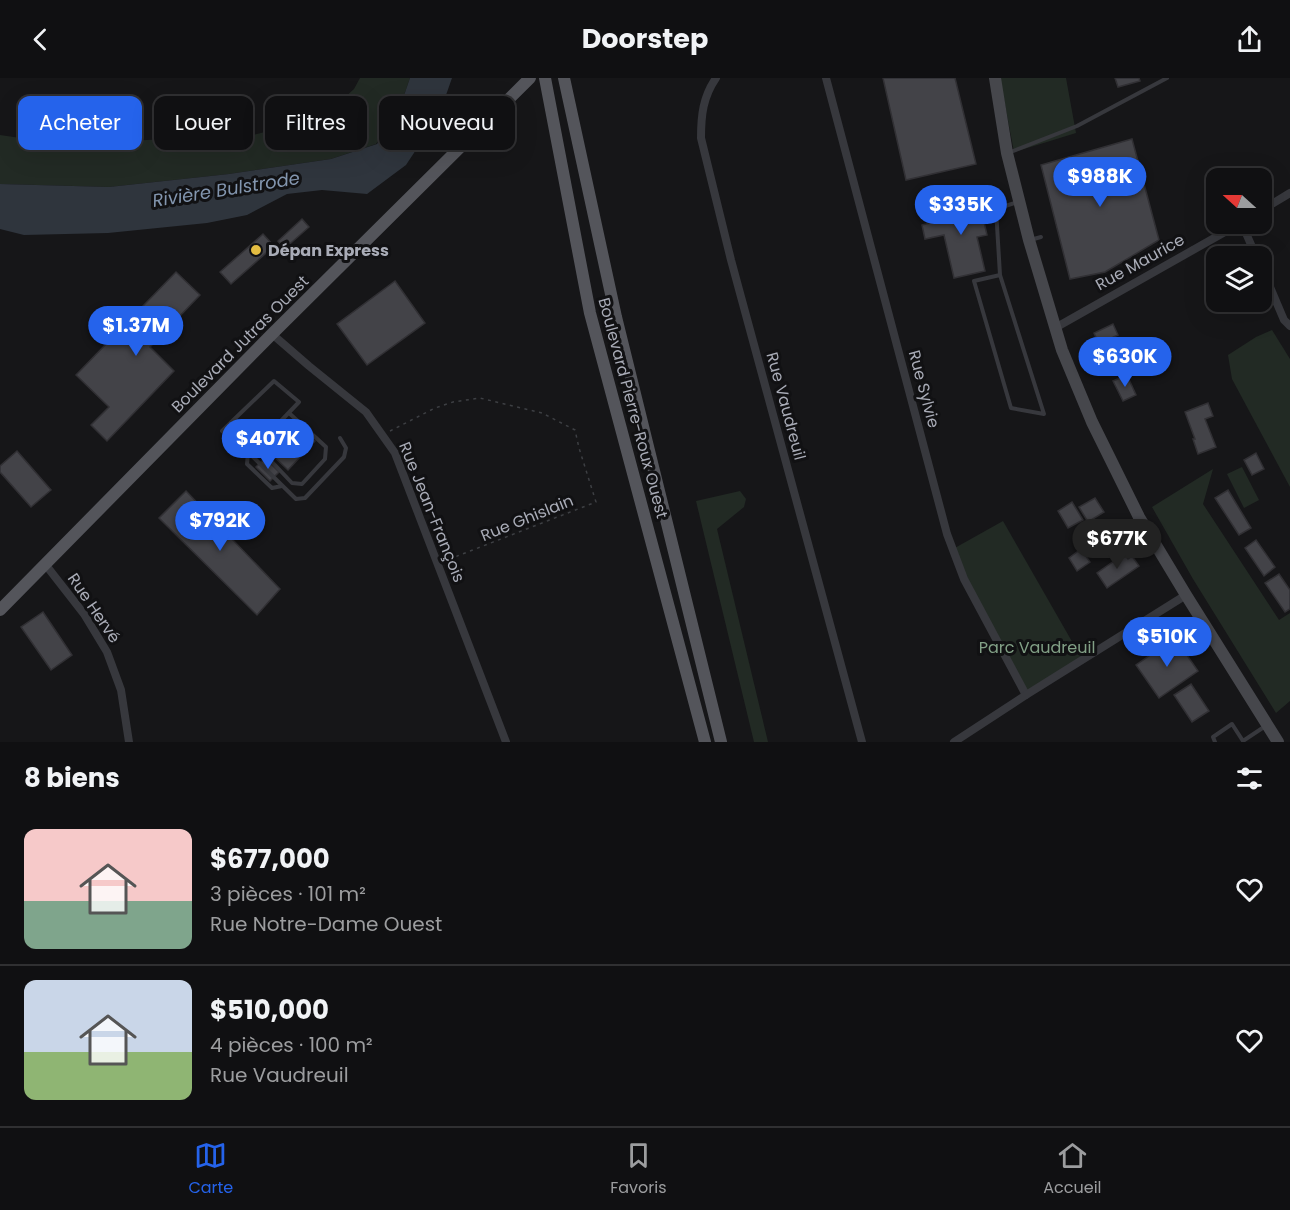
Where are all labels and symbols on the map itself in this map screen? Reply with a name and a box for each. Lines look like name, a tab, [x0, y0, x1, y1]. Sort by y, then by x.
pin: $988K	[1058, 157, 1142, 208]
water label: Rivière Bulstrode	[151, 165, 301, 213]
north arrow	[1206, 168, 1272, 234]
pin: $335K	[919, 185, 1003, 236]
street label: Rue Maurice	[1091, 228, 1189, 296]
place label: Dépan Express	[268, 239, 389, 262]
marker: Dépan Express	[249, 243, 263, 257]
street label: Boulevard Jutras Ouest	[166, 270, 314, 418]
street label: Boulevard Pierre-Roux Ouest	[592, 295, 674, 521]
pin: $1.37M	[87, 306, 185, 357]
pin: $630K	[1083, 337, 1167, 388]
street label: Rue Sylvie	[903, 348, 945, 430]
street label: Rue Vaudreuil	[761, 349, 811, 463]
pin: $407K	[226, 419, 310, 470]
street label: Rue Jean-François	[393, 438, 471, 586]
street label: Rue Ghislain	[477, 489, 577, 547]
pin: $792K	[178, 501, 262, 552]
pin: $677K	[1075, 519, 1159, 570]
street label: Rue Hervé	[62, 568, 126, 648]
pin: $510K	[1125, 617, 1209, 668]
park label: Parc Vaudreuil	[979, 636, 1095, 659]

